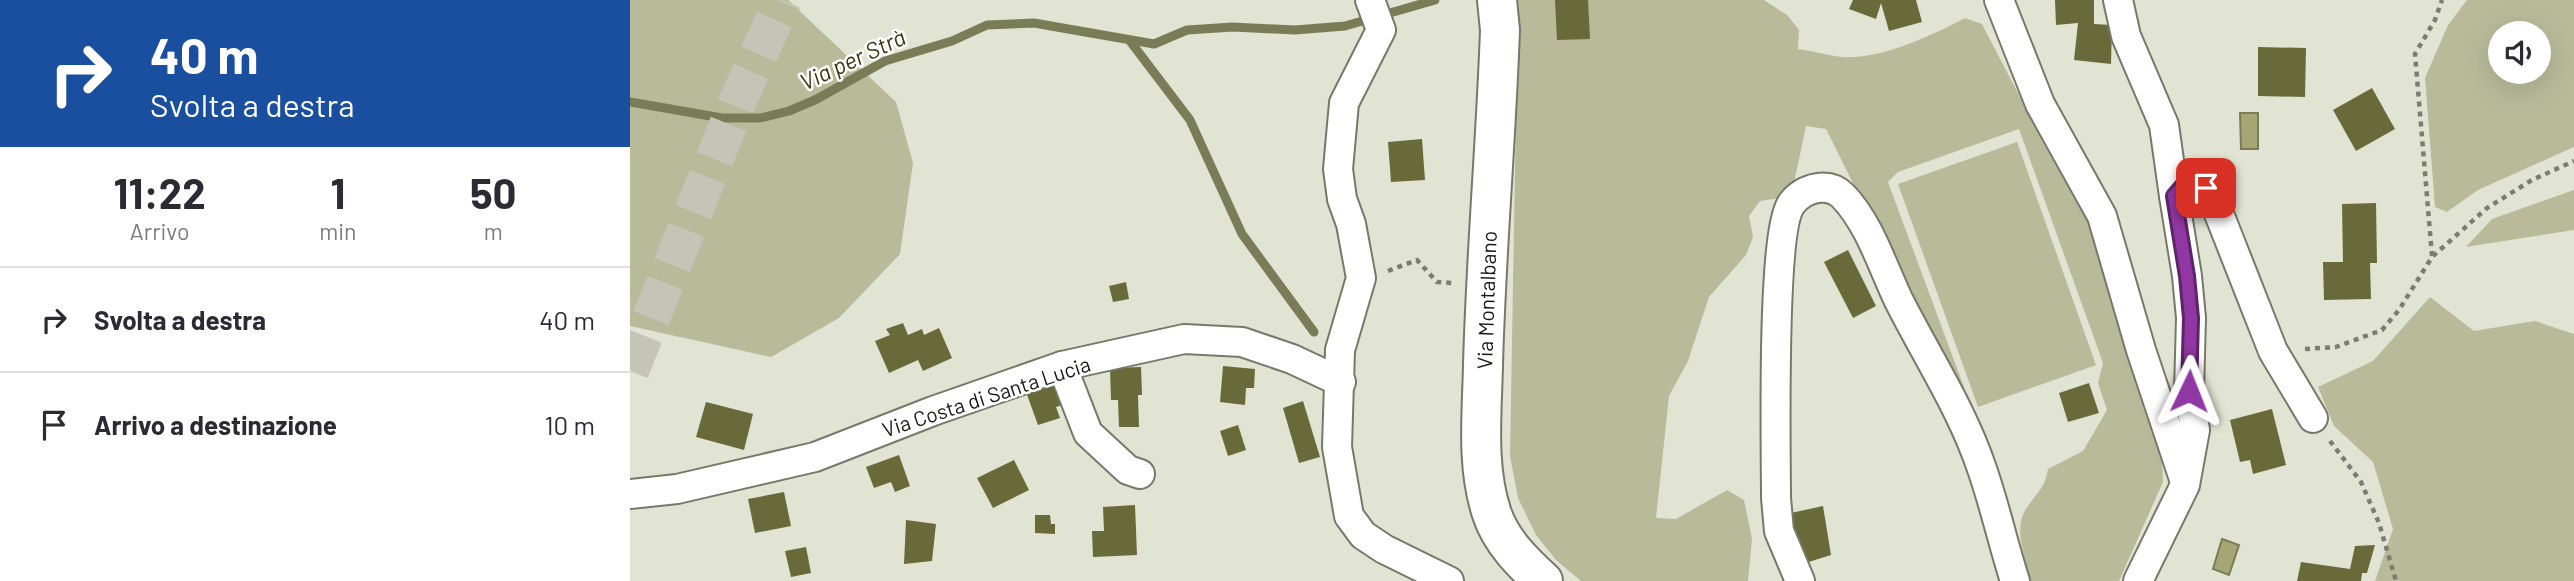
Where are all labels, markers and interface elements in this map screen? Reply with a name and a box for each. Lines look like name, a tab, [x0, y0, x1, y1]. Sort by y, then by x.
map controls	[2488, 21, 2551, 84]
button: sound	[2488, 21, 2551, 84]
water label: Via per Strà	[795, 22, 910, 96]
text: 40 m	[150, 25, 258, 84]
icon: right	[35, 28, 126, 119]
text: Svolta a destra	[150, 85, 354, 123]
pin	[2176, 158, 2236, 218]
text: 11:22	[113, 167, 206, 217]
text: 1	[330, 167, 345, 217]
text: 50	[470, 167, 517, 217]
icon: arrive	[2187, 169, 2225, 207]
text: Arrivo	[130, 217, 189, 245]
text: min	[319, 217, 357, 245]
text: m	[484, 217, 503, 245]
street label: Via Montalbano	[1471, 230, 1501, 370]
icon: right	[35, 301, 73, 339]
text: Svolta a destra	[94, 304, 266, 335]
text: 40 m	[539, 304, 595, 335]
street label: Via Costa di Santa Lucia	[879, 350, 1093, 442]
position arrow	[2152, 354, 2226, 428]
icon: arrive	[35, 406, 73, 444]
text: Arrivo a destinazione	[94, 409, 337, 440]
text: 10 m	[545, 409, 595, 440]

